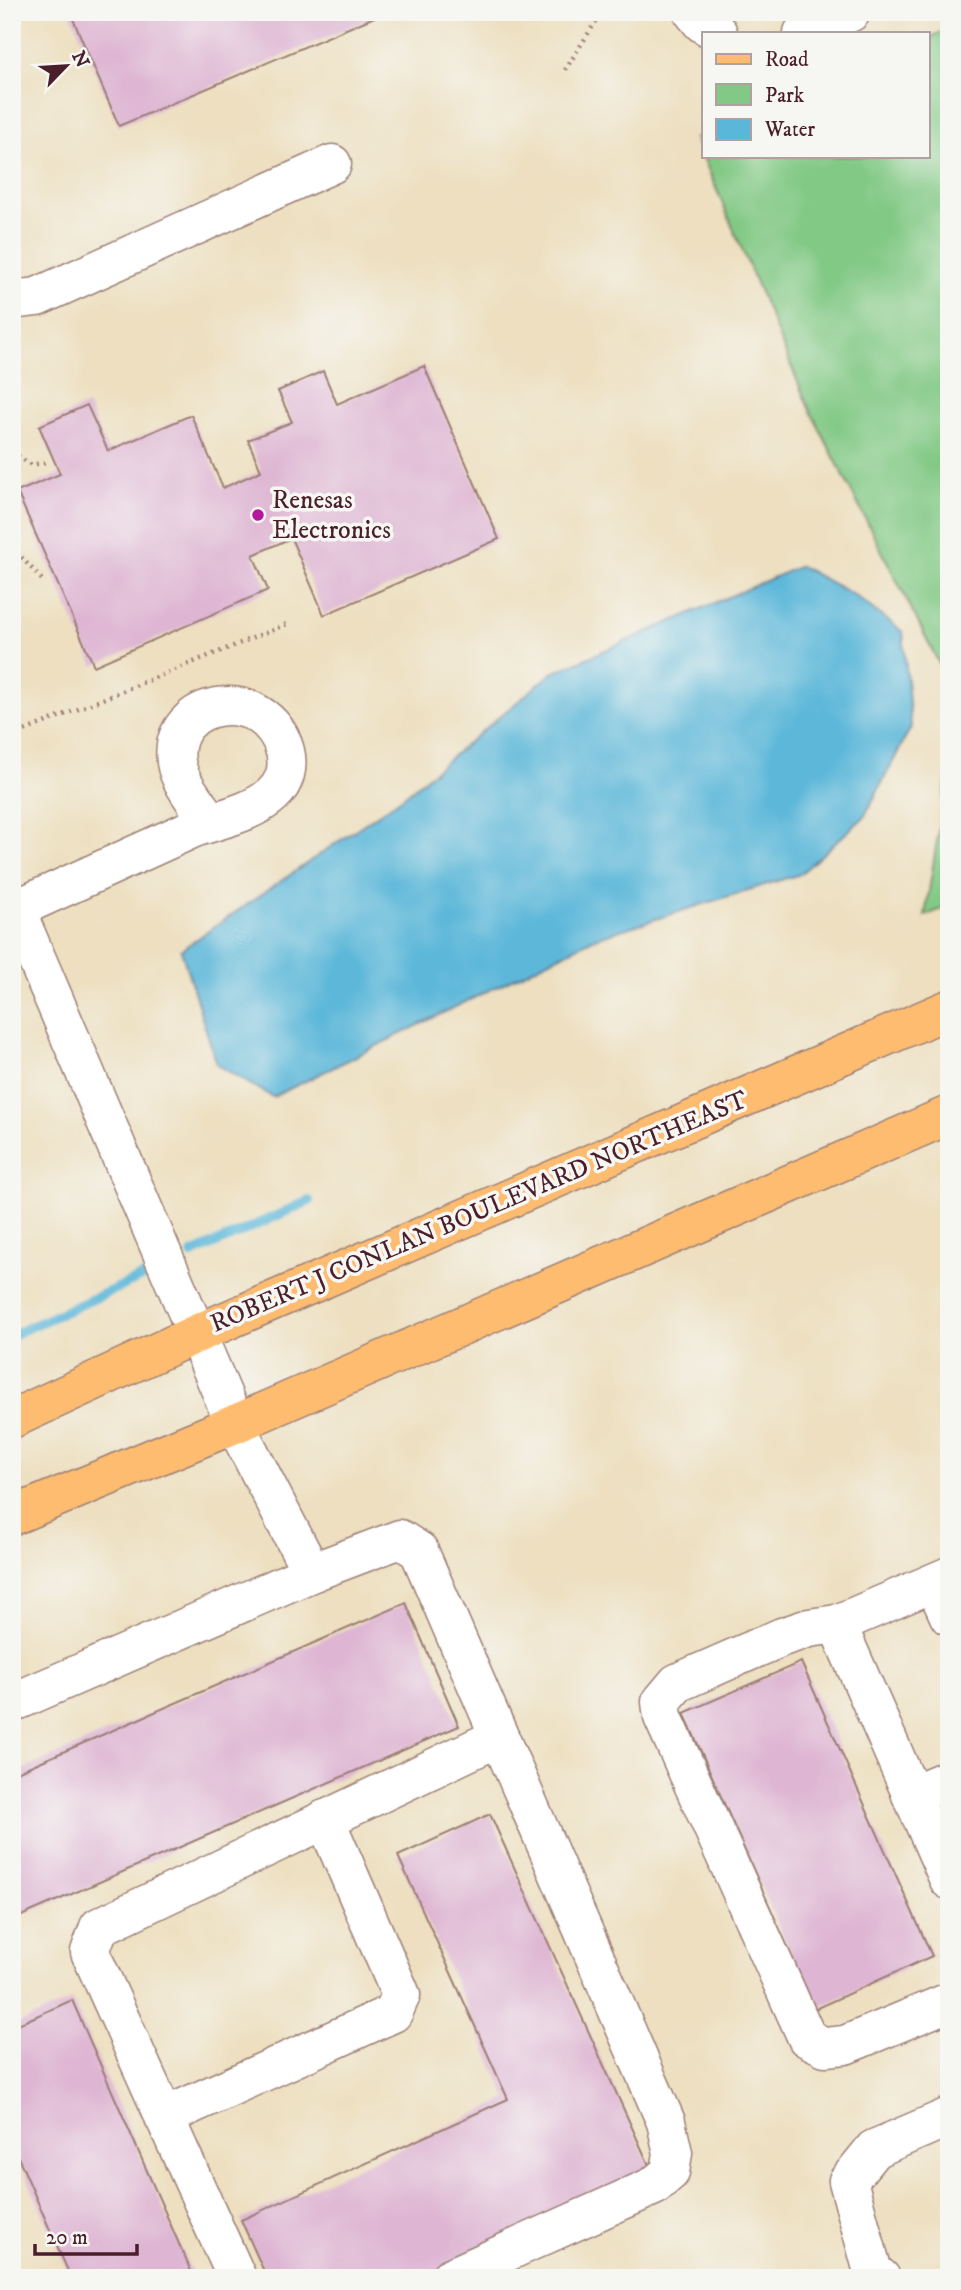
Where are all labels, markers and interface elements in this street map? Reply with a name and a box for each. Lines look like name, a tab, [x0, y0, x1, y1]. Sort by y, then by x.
north arrow	[32, 32, 102, 102]
legend	[702, 32, 930, 158]
text: Road	[765, 47, 809, 73]
text: N	[66, 48, 94, 72]
text: Park	[765, 83, 805, 109]
text: Water	[764, 117, 815, 143]
place label: Renesas Electronics	[272, 484, 391, 547]
marker: Renesas Electronics	[250, 507, 266, 523]
street label: ROBERT J CONLAN BOULEVARD NORTHEAST	[205, 1083, 753, 1341]
scale bar	[35, 2213, 136, 2257]
text: 20 m	[46, 2225, 88, 2251]

